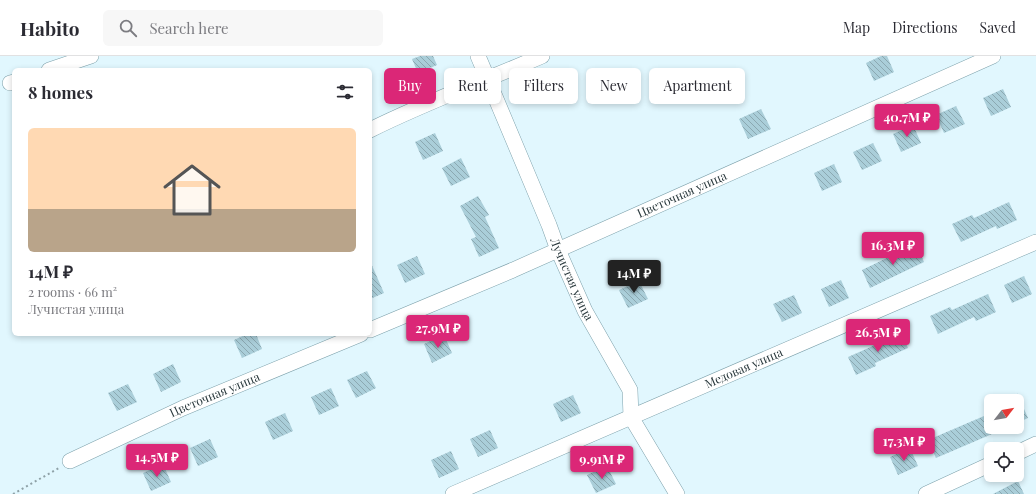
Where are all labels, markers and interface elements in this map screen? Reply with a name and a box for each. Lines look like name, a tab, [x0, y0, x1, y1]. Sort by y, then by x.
search box	[103, 10, 383, 46]
text: Habito	[20, 15, 79, 41]
icon: search	[117, 17, 139, 39]
text: Search here	[149, 18, 229, 38]
text: Map	[843, 18, 870, 37]
text: Directions	[892, 18, 958, 37]
text: Saved	[980, 18, 1016, 37]
chip: Buy	[384, 68, 436, 104]
chip: Rent	[444, 68, 501, 104]
chip: Filters	[509, 68, 578, 104]
chip: New	[586, 68, 641, 104]
chip: Apartment	[649, 68, 745, 104]
text: 8 homes	[28, 81, 93, 103]
icon: filters	[334, 81, 356, 103]
pin: 40.7M ₽	[870, 104, 944, 138]
text: 40.7M ₽	[883, 108, 931, 125]
icon: home	[156, 154, 228, 226]
street label: Цветочная улица	[634, 167, 729, 221]
pin: 16.3M ₽	[856, 232, 930, 266]
street label: Лучистая улица	[547, 234, 598, 323]
text: 16.3M ₽	[871, 236, 915, 253]
text: 14M ₽	[28, 260, 73, 282]
pin: 14M ₽	[606, 260, 662, 294]
text: 14M ₽	[617, 264, 651, 281]
text: 2 rooms · 66 m²	[28, 283, 117, 300]
text: Лучистая улица	[28, 300, 124, 317]
pin: 27.9M ₽	[401, 315, 475, 349]
text: 27.9M ₽	[415, 319, 461, 336]
pin: 26.5M ₽	[841, 319, 915, 353]
text: 26.5M ₽	[855, 323, 901, 340]
street label: Медовая улица	[702, 343, 785, 391]
street label: Цветочная улица	[166, 368, 262, 420]
north arrow	[984, 394, 1024, 434]
map controls	[984, 394, 1024, 482]
pin: 17.3M ₽	[867, 428, 941, 462]
text: 17.3M ₽	[883, 432, 925, 449]
button: locate	[984, 442, 1024, 482]
pin: 14.5M ₽	[120, 444, 194, 478]
pin: 9.91M ₽	[565, 446, 639, 480]
text: 14.5M ₽	[135, 448, 179, 465]
text: 9.91M ₽	[579, 450, 625, 467]

